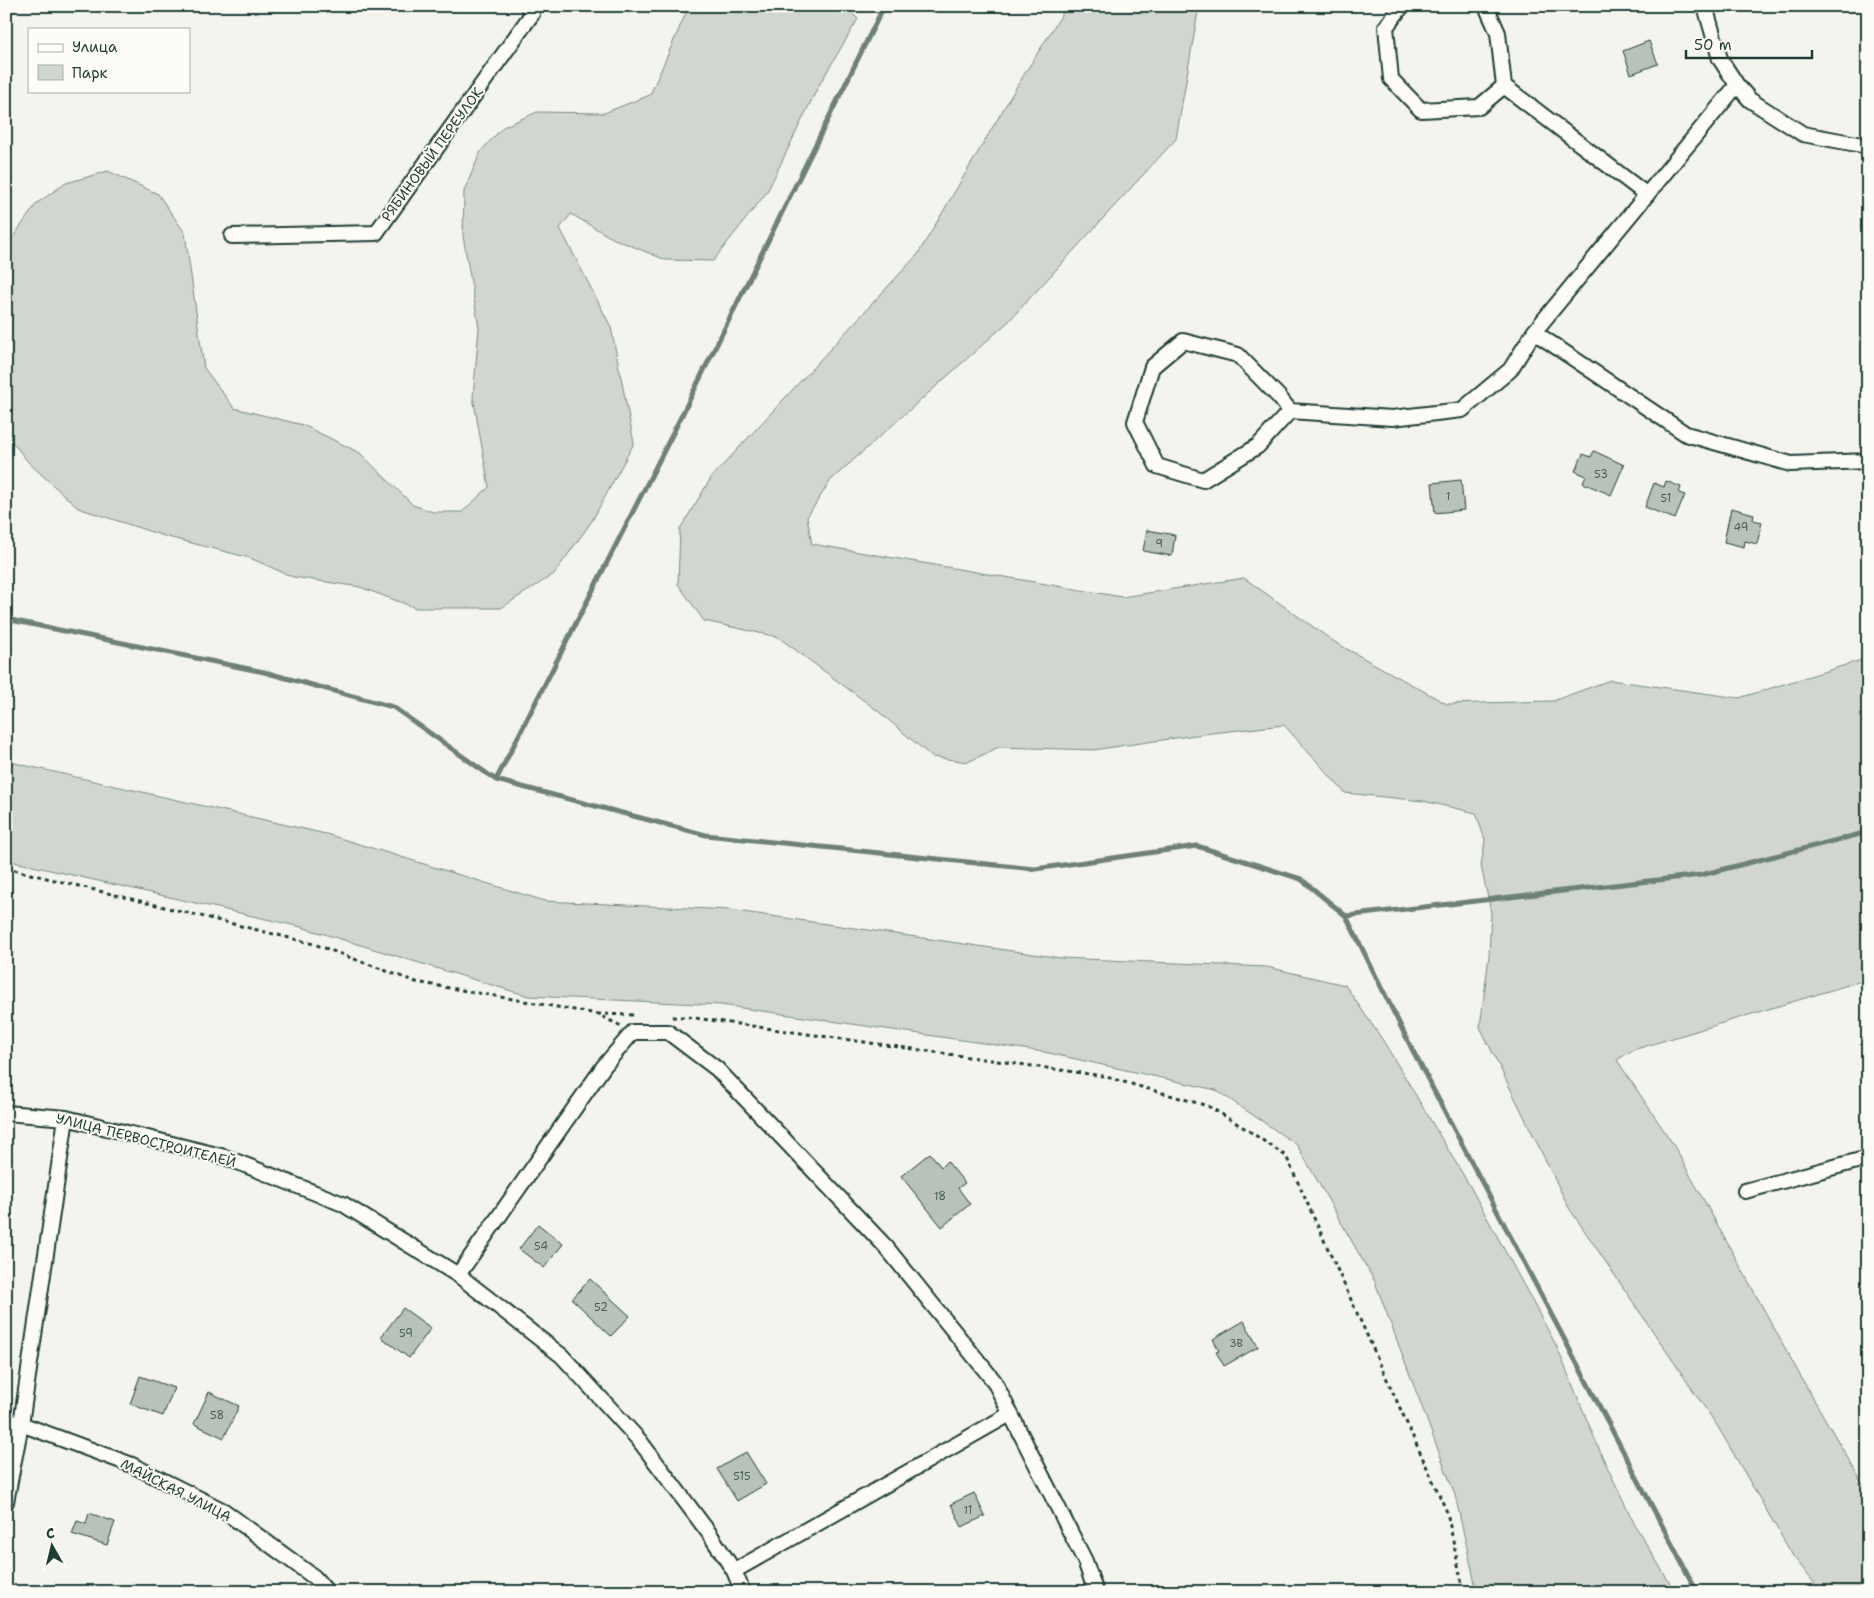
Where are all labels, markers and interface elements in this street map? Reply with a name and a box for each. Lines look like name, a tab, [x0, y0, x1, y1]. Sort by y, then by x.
legend	[28, 28, 190, 92]
scale bar	[1686, 28, 1813, 60]
text: 50 m	[1694, 35, 1732, 55]
text: Улица	[72, 37, 118, 57]
text: Парк	[72, 63, 108, 83]
street label: РЯБИНОВЫЙ ПЕРЕУЛОК	[377, 83, 487, 225]
house number: 53	[1594, 467, 1608, 482]
house number: 1	[1446, 489, 1450, 504]
house number: 51	[1661, 491, 1671, 506]
house number: 49	[1734, 520, 1748, 535]
house number: 9	[1155, 536, 1163, 551]
street label: УЛИЦА ПЕРВОСТРОИТЕЛЕЙ	[54, 1109, 238, 1171]
house number: 18	[934, 1189, 946, 1204]
house number: 54	[534, 1239, 548, 1254]
house number: 52	[594, 1300, 608, 1315]
house number: 59	[399, 1326, 413, 1341]
house number: 3В	[1229, 1336, 1244, 1351]
house number: 58	[210, 1408, 224, 1423]
street label: МАЙСКАЯ УЛИЦА	[118, 1454, 234, 1526]
house number: 515	[733, 1469, 751, 1484]
house number: 11	[964, 1503, 972, 1518]
north arrow	[28, 1520, 78, 1570]
text: С	[45, 1524, 56, 1543]

